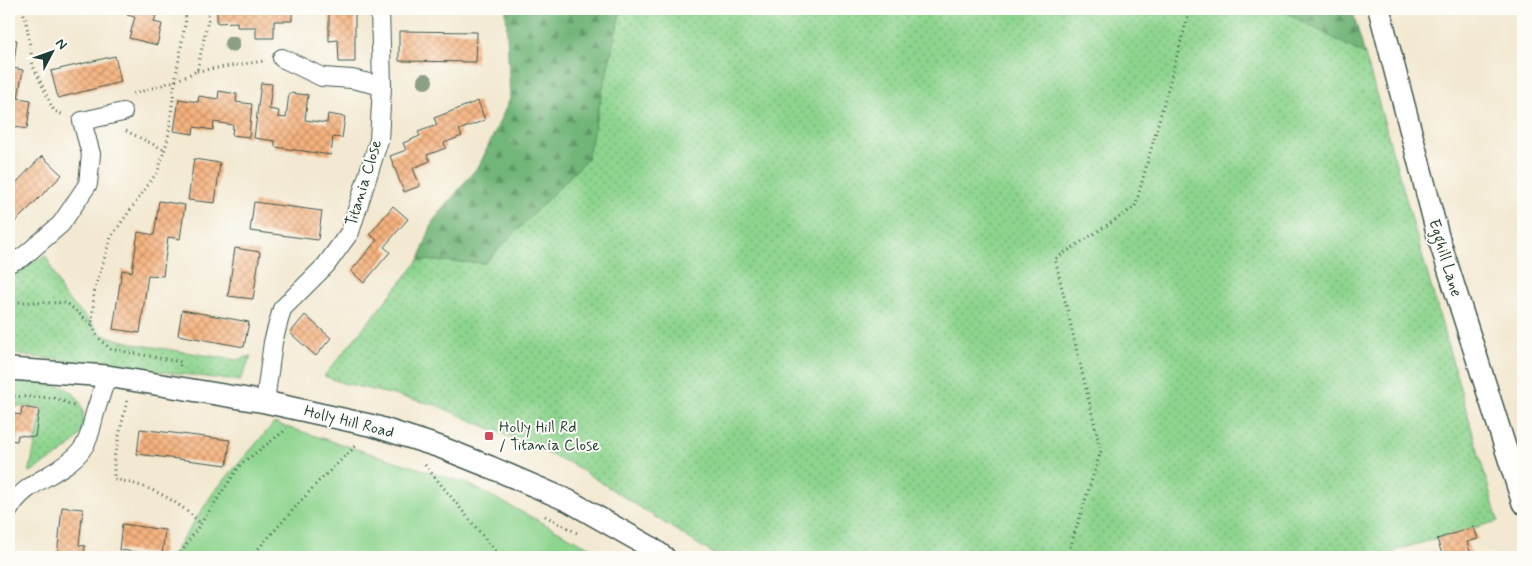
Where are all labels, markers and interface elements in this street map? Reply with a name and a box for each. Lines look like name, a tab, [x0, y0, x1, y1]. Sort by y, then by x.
north arrow	[28, 28, 78, 78]
text: N	[51, 35, 71, 54]
street label: Titania Close	[341, 137, 387, 229]
street label: Egghill Lane	[1422, 217, 1467, 300]
street label: Holly Hill Road	[302, 401, 396, 443]
place label: Holly Hill Rd / Titania Close	[499, 417, 600, 456]
marker: Holly Hill Rd / Titania Close	[483, 430, 495, 442]

